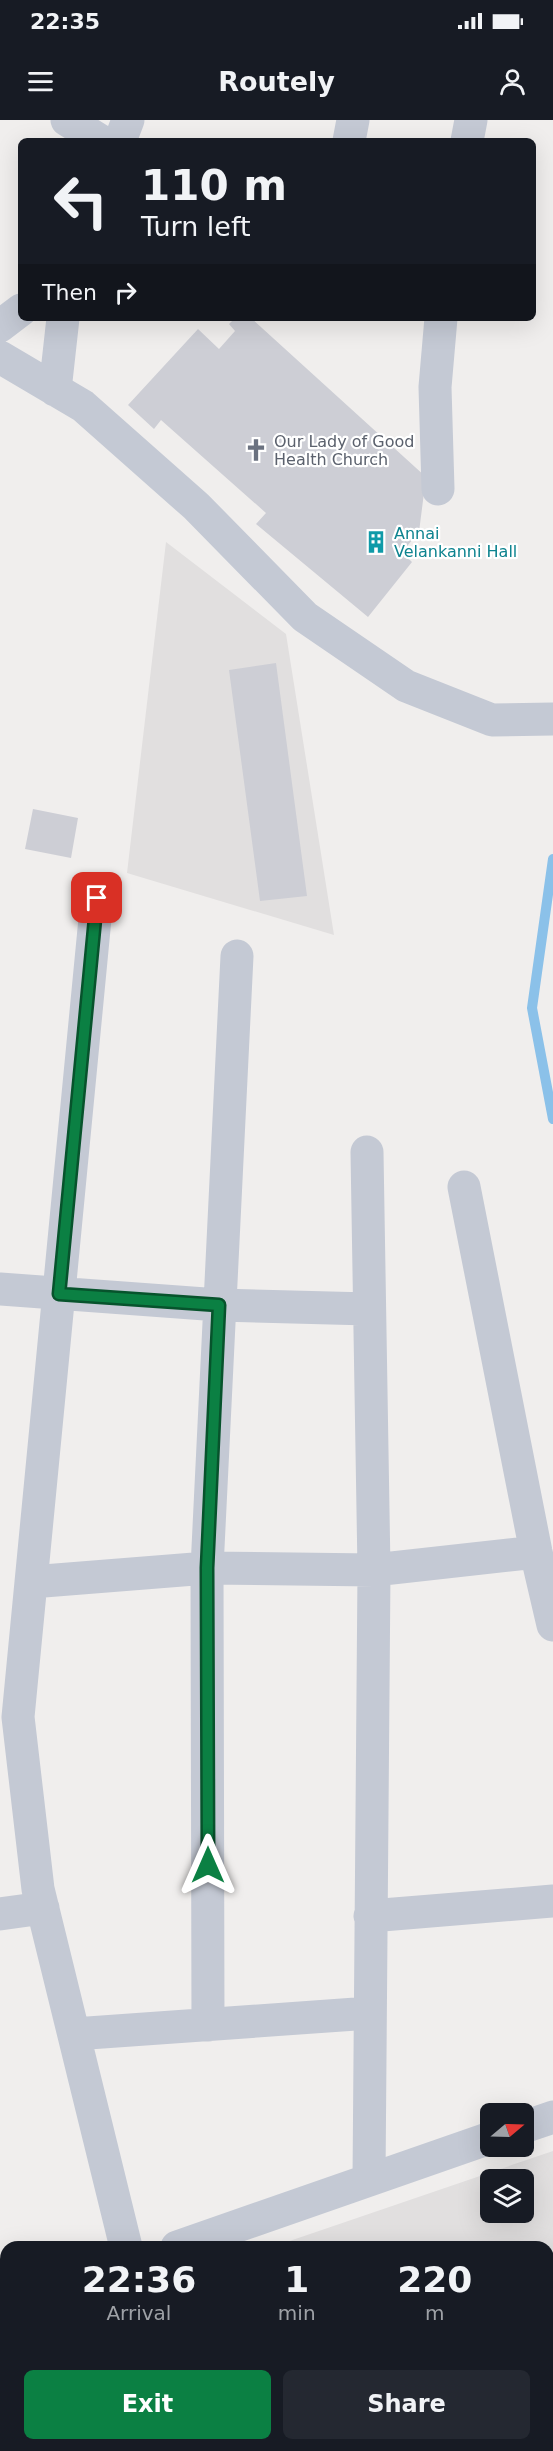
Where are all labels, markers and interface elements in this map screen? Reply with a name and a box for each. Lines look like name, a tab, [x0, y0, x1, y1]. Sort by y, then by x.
text: 22:35	[30, 9, 100, 34]
icon: menu	[24, 65, 57, 98]
icon: person	[496, 65, 529, 98]
text: Routely	[218, 66, 335, 97]
text: 110 m	[141, 161, 287, 210]
icon: left	[42, 162, 120, 240]
text: Turn left	[141, 211, 251, 242]
icon: right	[109, 276, 142, 309]
text: Then	[42, 280, 97, 305]
place label: Our Lady of Good Health Church	[274, 432, 414, 469]
church icon: Our Lady of Good Health Church	[243, 437, 269, 463]
place label: Annai Velankanni Hall	[394, 524, 517, 561]
building icon: Annai Velankanni Hall	[363, 529, 389, 555]
pin	[71, 872, 122, 923]
icon: arrive	[80, 881, 113, 914]
position arrow	[176, 1833, 240, 1897]
north arrow	[480, 2103, 534, 2157]
map controls	[480, 2103, 534, 2223]
button: layers	[480, 2169, 534, 2223]
text: 22:36	[82, 2259, 196, 2300]
text: 1	[284, 2259, 309, 2300]
text: 220	[397, 2259, 472, 2300]
text: Arrival	[106, 2301, 171, 2325]
text: min	[278, 2301, 316, 2325]
text: m	[425, 2301, 445, 2325]
button: Exit	[24, 2370, 271, 2439]
button: Share	[283, 2370, 530, 2439]

